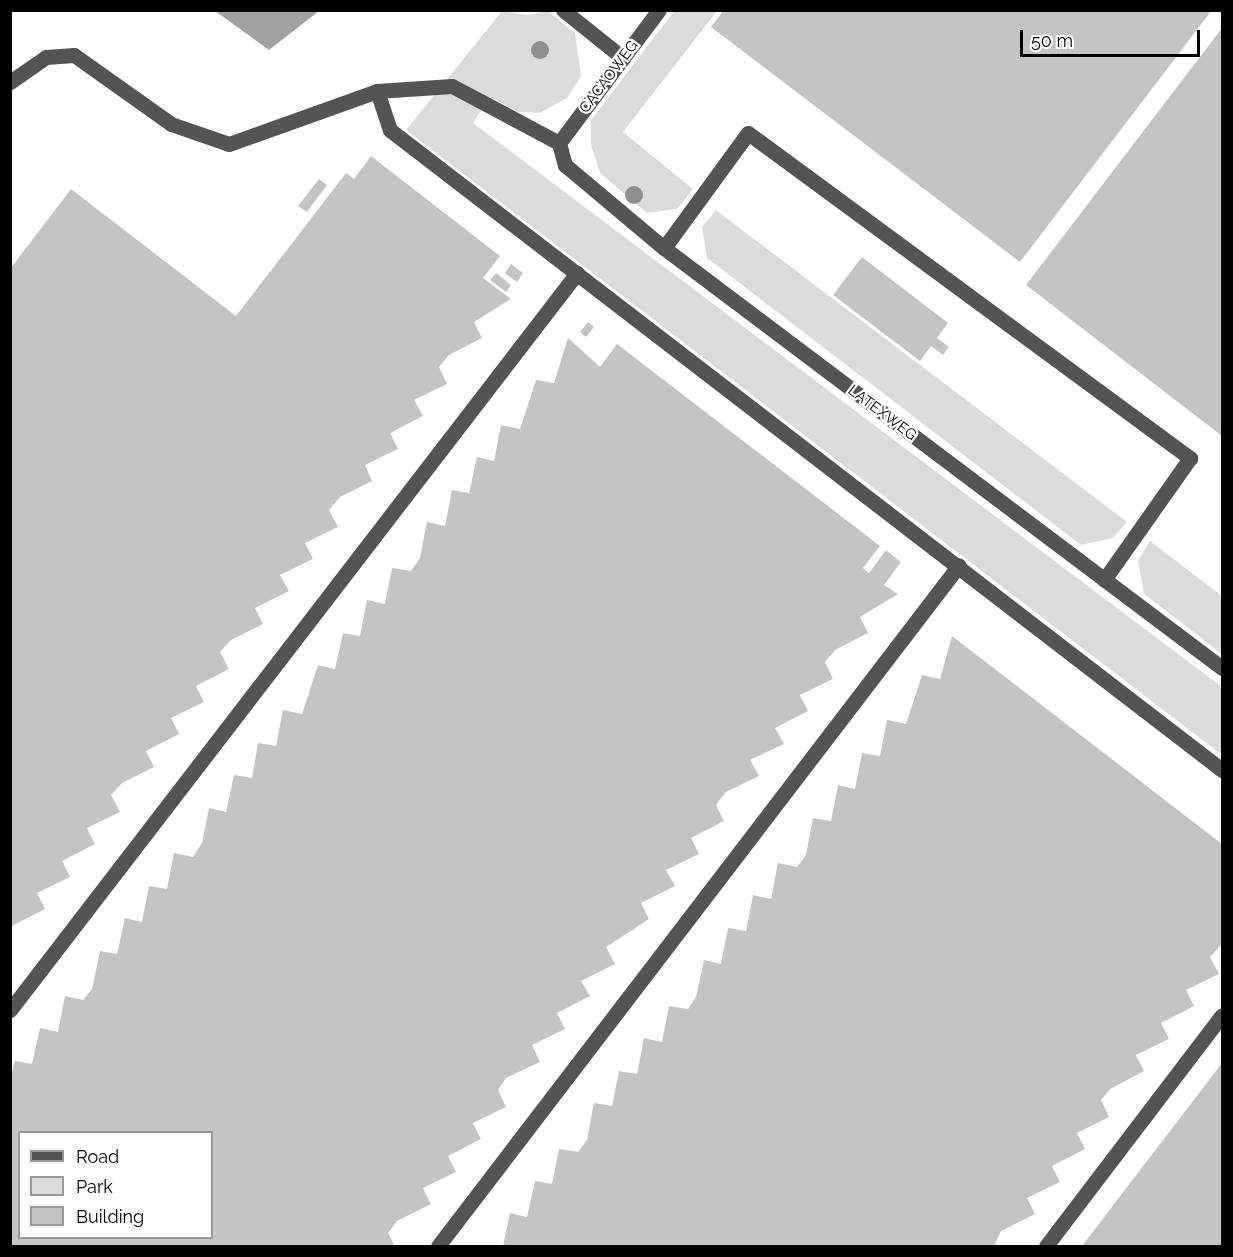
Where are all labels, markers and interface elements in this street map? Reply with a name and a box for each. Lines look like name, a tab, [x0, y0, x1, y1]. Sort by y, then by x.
scale bar	[1023, 18, 1203, 56]
text: 50 m	[1031, 30, 1073, 51]
street label: CACAOWEG	[576, 37, 642, 117]
street label: LATEXWEG	[844, 381, 920, 445]
legend	[18, 1131, 213, 1239]
text: Road	[76, 1146, 119, 1167]
text: Park	[76, 1176, 113, 1197]
text: Building	[76, 1206, 144, 1227]

